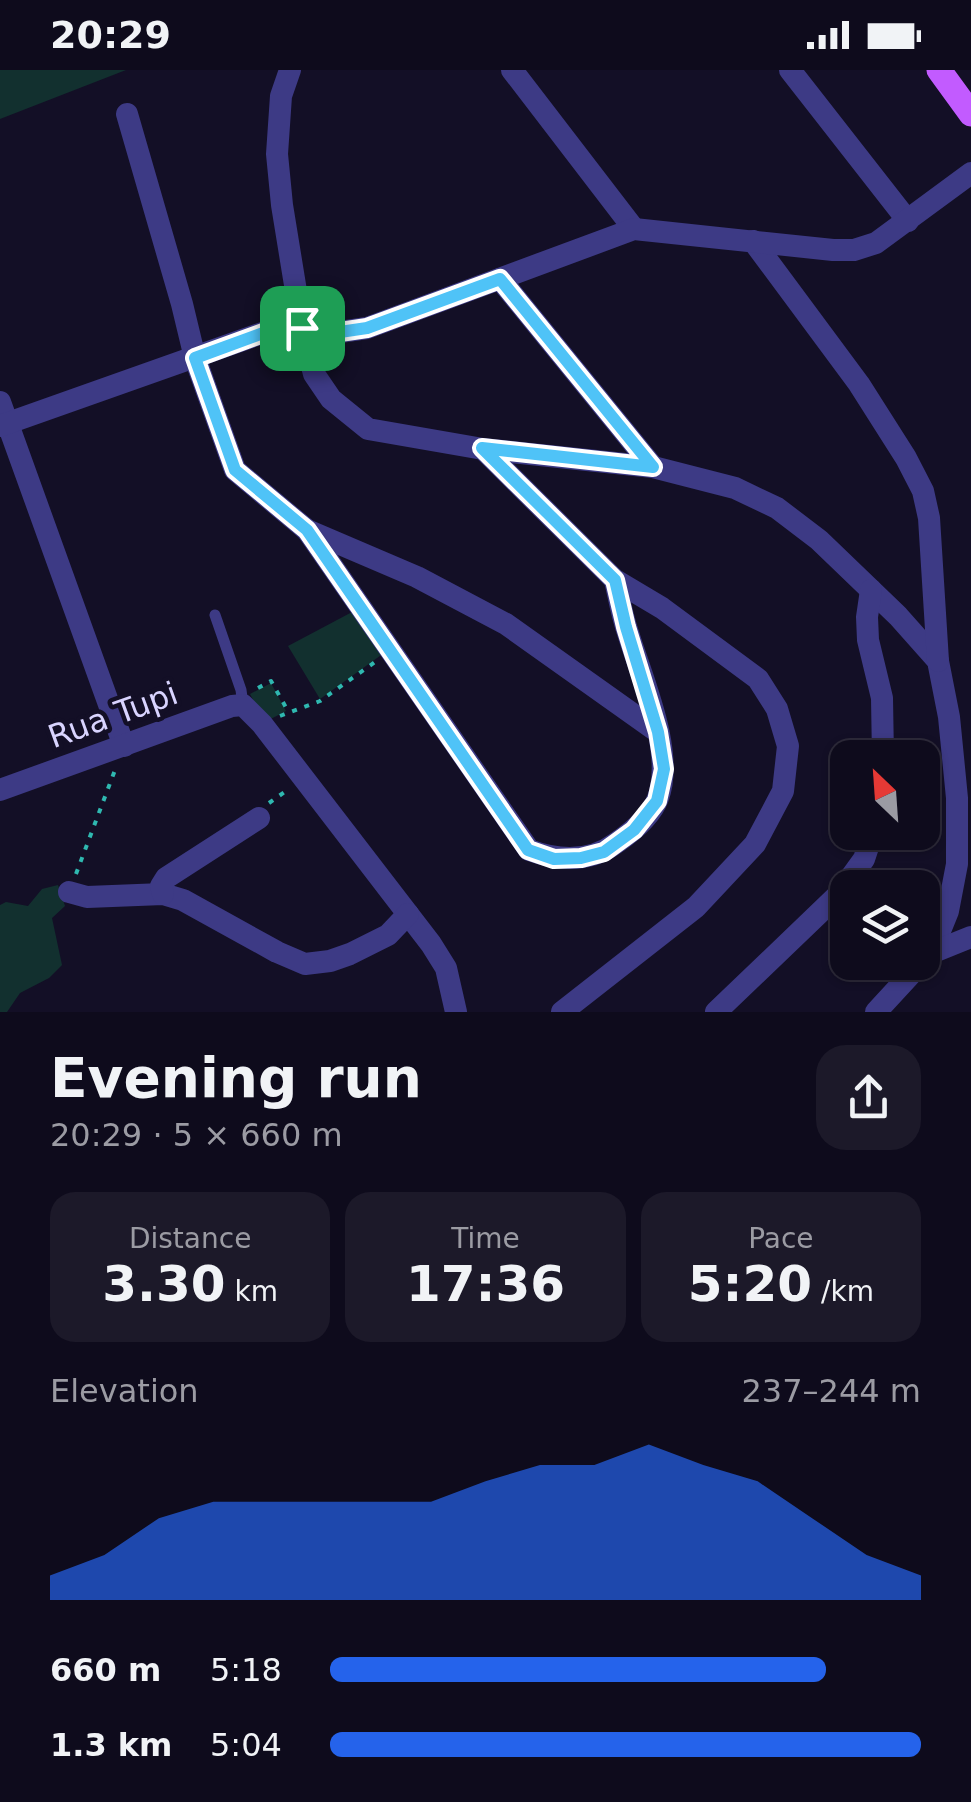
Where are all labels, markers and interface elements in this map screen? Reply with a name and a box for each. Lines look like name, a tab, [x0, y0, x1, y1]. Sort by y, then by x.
text: 20:29	[50, 13, 171, 57]
pin	[260, 286, 345, 371]
icon: arrive	[275, 301, 330, 356]
street label: Rua Tupi	[43, 674, 183, 756]
north arrow	[830, 740, 940, 850]
map controls	[830, 740, 940, 980]
button: layers	[830, 870, 940, 980]
button: share	[816, 1045, 921, 1150]
text: Evening run	[50, 1046, 422, 1110]
text: 20:29 · 5 × 660 m	[50, 1116, 343, 1154]
text: Distance	[129, 1222, 251, 1255]
text: Time	[451, 1222, 520, 1255]
text: Pace	[748, 1222, 814, 1255]
text: 3.30	[102, 1255, 226, 1313]
text: 17:36	[406, 1255, 565, 1313]
text: 5:20	[688, 1255, 812, 1313]
text: km	[226, 1275, 278, 1308]
text: /km	[812, 1275, 874, 1308]
text: Elevation	[50, 1372, 199, 1410]
text: 237–244 m	[742, 1372, 921, 1410]
text: 660 m	[50, 1651, 161, 1689]
text: 5:18	[210, 1651, 282, 1689]
text: 1.3 km	[50, 1726, 172, 1764]
text: 5:04	[210, 1726, 282, 1764]

